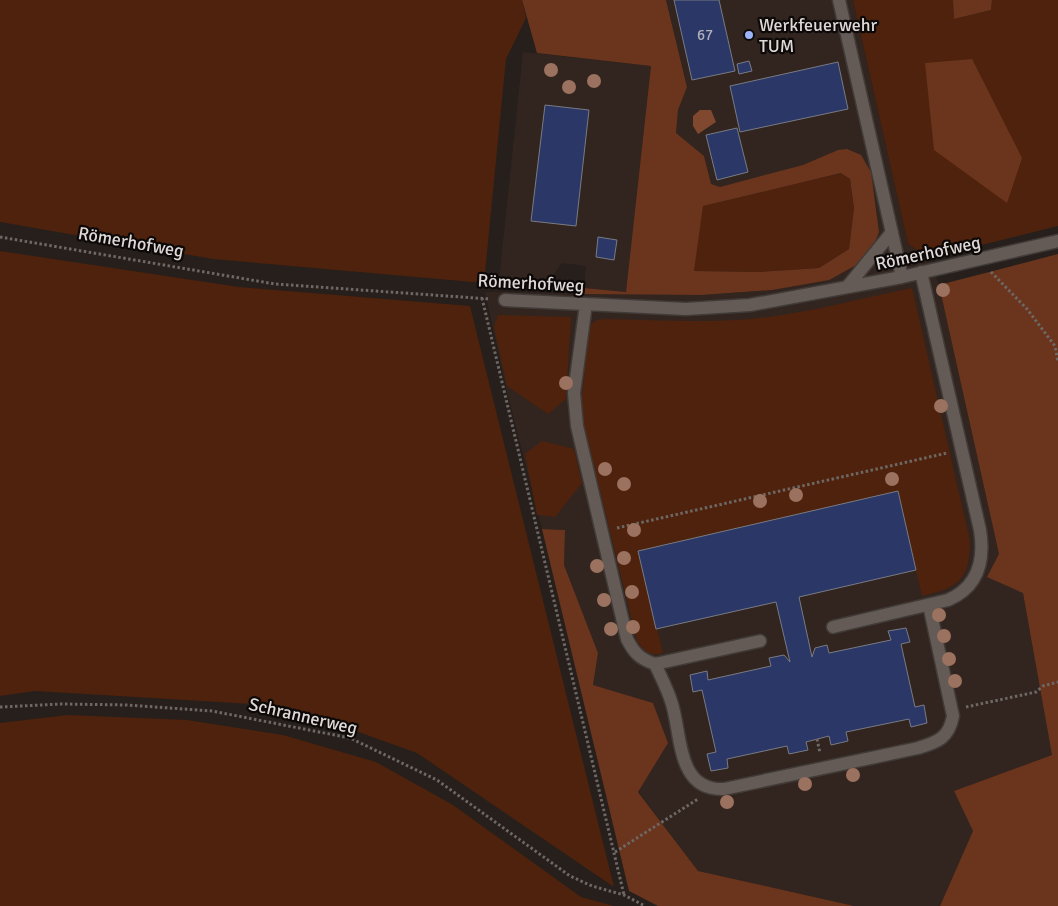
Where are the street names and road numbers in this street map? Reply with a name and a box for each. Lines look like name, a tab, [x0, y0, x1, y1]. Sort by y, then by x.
street label: Römerhofweg	[76, 222, 186, 262]
street label: Römerhofweg	[873, 231, 983, 275]
street label: Römerhofweg	[477, 269, 585, 297]
street label: Schrannerweg	[247, 693, 359, 739]

